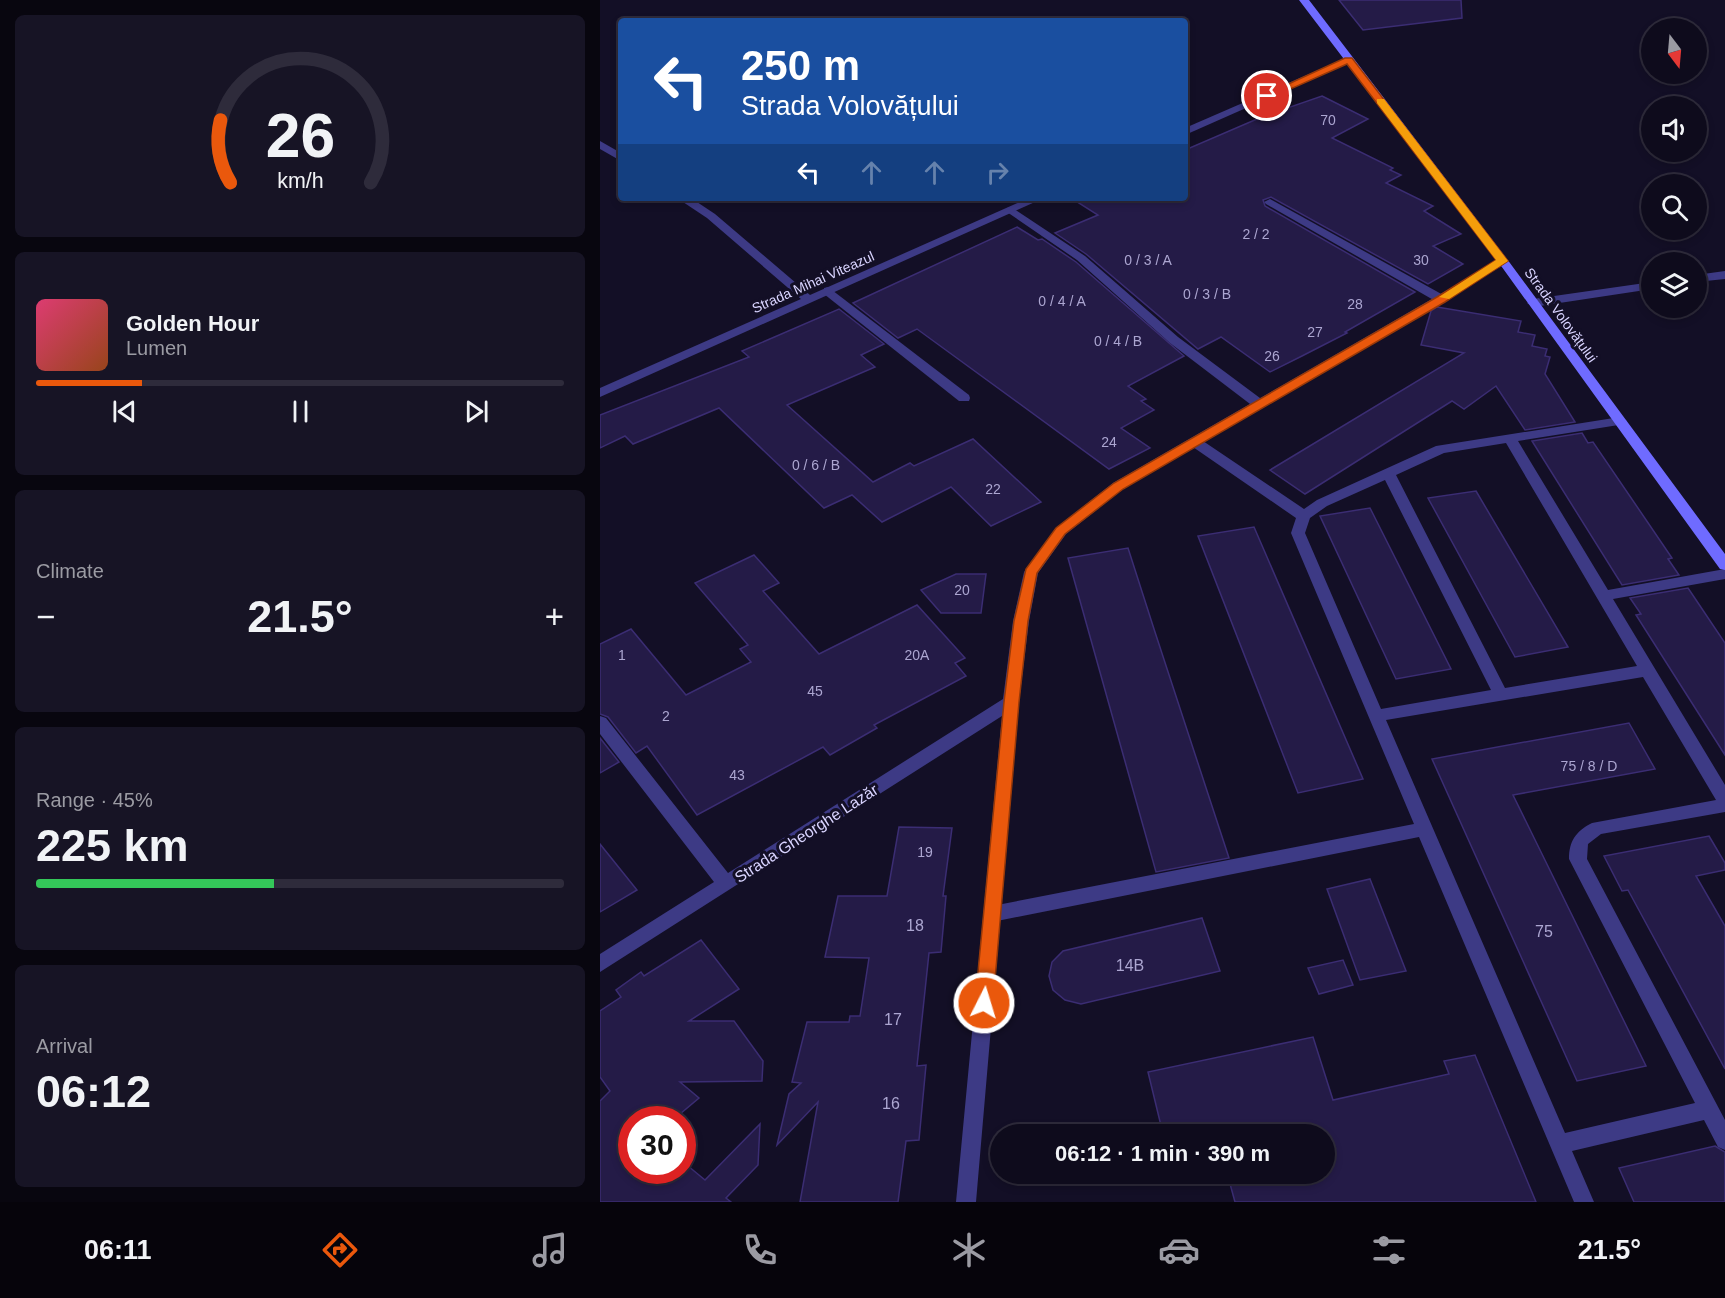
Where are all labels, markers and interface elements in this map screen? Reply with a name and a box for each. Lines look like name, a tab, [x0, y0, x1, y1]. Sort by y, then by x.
north arrow	[1641, 18, 1707, 84]
map controls	[1641, 18, 1707, 318]
icon: left	[642, 42, 720, 120]
text: 250 m	[741, 42, 860, 89]
pin	[1241, 70, 1292, 121]
icon: arrive	[1250, 79, 1283, 112]
text: Strada Volovățului	[741, 91, 959, 121]
button: sound	[1641, 96, 1707, 162]
text: 26	[265, 101, 335, 170]
house number: 70	[1320, 112, 1336, 128]
icon: left	[792, 156, 825, 189]
icon: ahead	[855, 156, 888, 189]
icon: ahead	[918, 156, 951, 189]
icon: right	[981, 156, 1014, 189]
text: km/h	[277, 170, 323, 194]
button: search	[1641, 174, 1707, 240]
house number: 2 / 2	[1242, 226, 1270, 242]
street label: Strada Mihai Viteazul	[749, 248, 877, 316]
house number: 0 / 3 / A	[1124, 252, 1172, 268]
house number: 30	[1413, 252, 1429, 268]
button: layers	[1641, 252, 1707, 318]
street label: Strada Volovățului	[1521, 265, 1601, 365]
house number: 0 / 3 / B	[1183, 286, 1231, 302]
house number: 0 / 4 / A	[1038, 293, 1086, 309]
house number: 28	[1347, 296, 1363, 312]
text: Golden Hour	[126, 311, 259, 336]
house number: 27	[1307, 324, 1323, 340]
house number: 0 / 4 / B	[1094, 333, 1142, 349]
text: Lumen	[126, 337, 187, 359]
house number: 26	[1264, 348, 1280, 364]
icon: previous	[108, 395, 141, 428]
icon: pause	[284, 395, 317, 428]
icon: next	[460, 395, 493, 428]
house number: 24	[1101, 434, 1117, 450]
house number: 0 / 6 / B	[792, 457, 840, 473]
house number: 22	[985, 481, 1001, 497]
text: Climate	[36, 560, 104, 582]
house number: 20	[954, 582, 970, 598]
text: 21.5°	[247, 591, 353, 642]
text: −	[36, 598, 55, 635]
text: +	[545, 598, 564, 635]
house number: 1	[618, 647, 626, 663]
house number: 20A	[905, 647, 930, 663]
house number: 45	[807, 683, 823, 699]
house number: 2	[662, 708, 670, 724]
house number: 75 / 8 / D	[1561, 758, 1617, 774]
house number: 43	[729, 767, 745, 783]
street label: Strada Gheorghe Lazăr	[732, 780, 882, 886]
text: Range · 45%	[36, 789, 153, 811]
text: 225 km	[36, 820, 189, 871]
house number: 19	[917, 844, 933, 860]
house number: 18	[906, 917, 924, 934]
house number: 75	[1535, 923, 1553, 940]
house number: 14B	[1116, 957, 1144, 974]
position arrow	[952, 971, 1016, 1035]
house number: 17	[884, 1011, 902, 1028]
text: Arrival	[36, 1035, 93, 1057]
text: 06:12	[36, 1066, 151, 1117]
house number: 16	[882, 1095, 900, 1112]
speed limit sign: 30	[618, 1106, 696, 1184]
text: 06:12 · 1 min · 390 m	[1055, 1141, 1270, 1166]
icon: directions	[319, 1229, 361, 1271]
icon: music	[529, 1229, 571, 1271]
icon: phone	[739, 1229, 781, 1271]
icon: climate	[948, 1229, 990, 1271]
icon: car	[1158, 1229, 1200, 1271]
icon: filters	[1368, 1229, 1410, 1271]
text: 06:11	[84, 1235, 151, 1265]
text: 21.5°	[1578, 1235, 1641, 1265]

